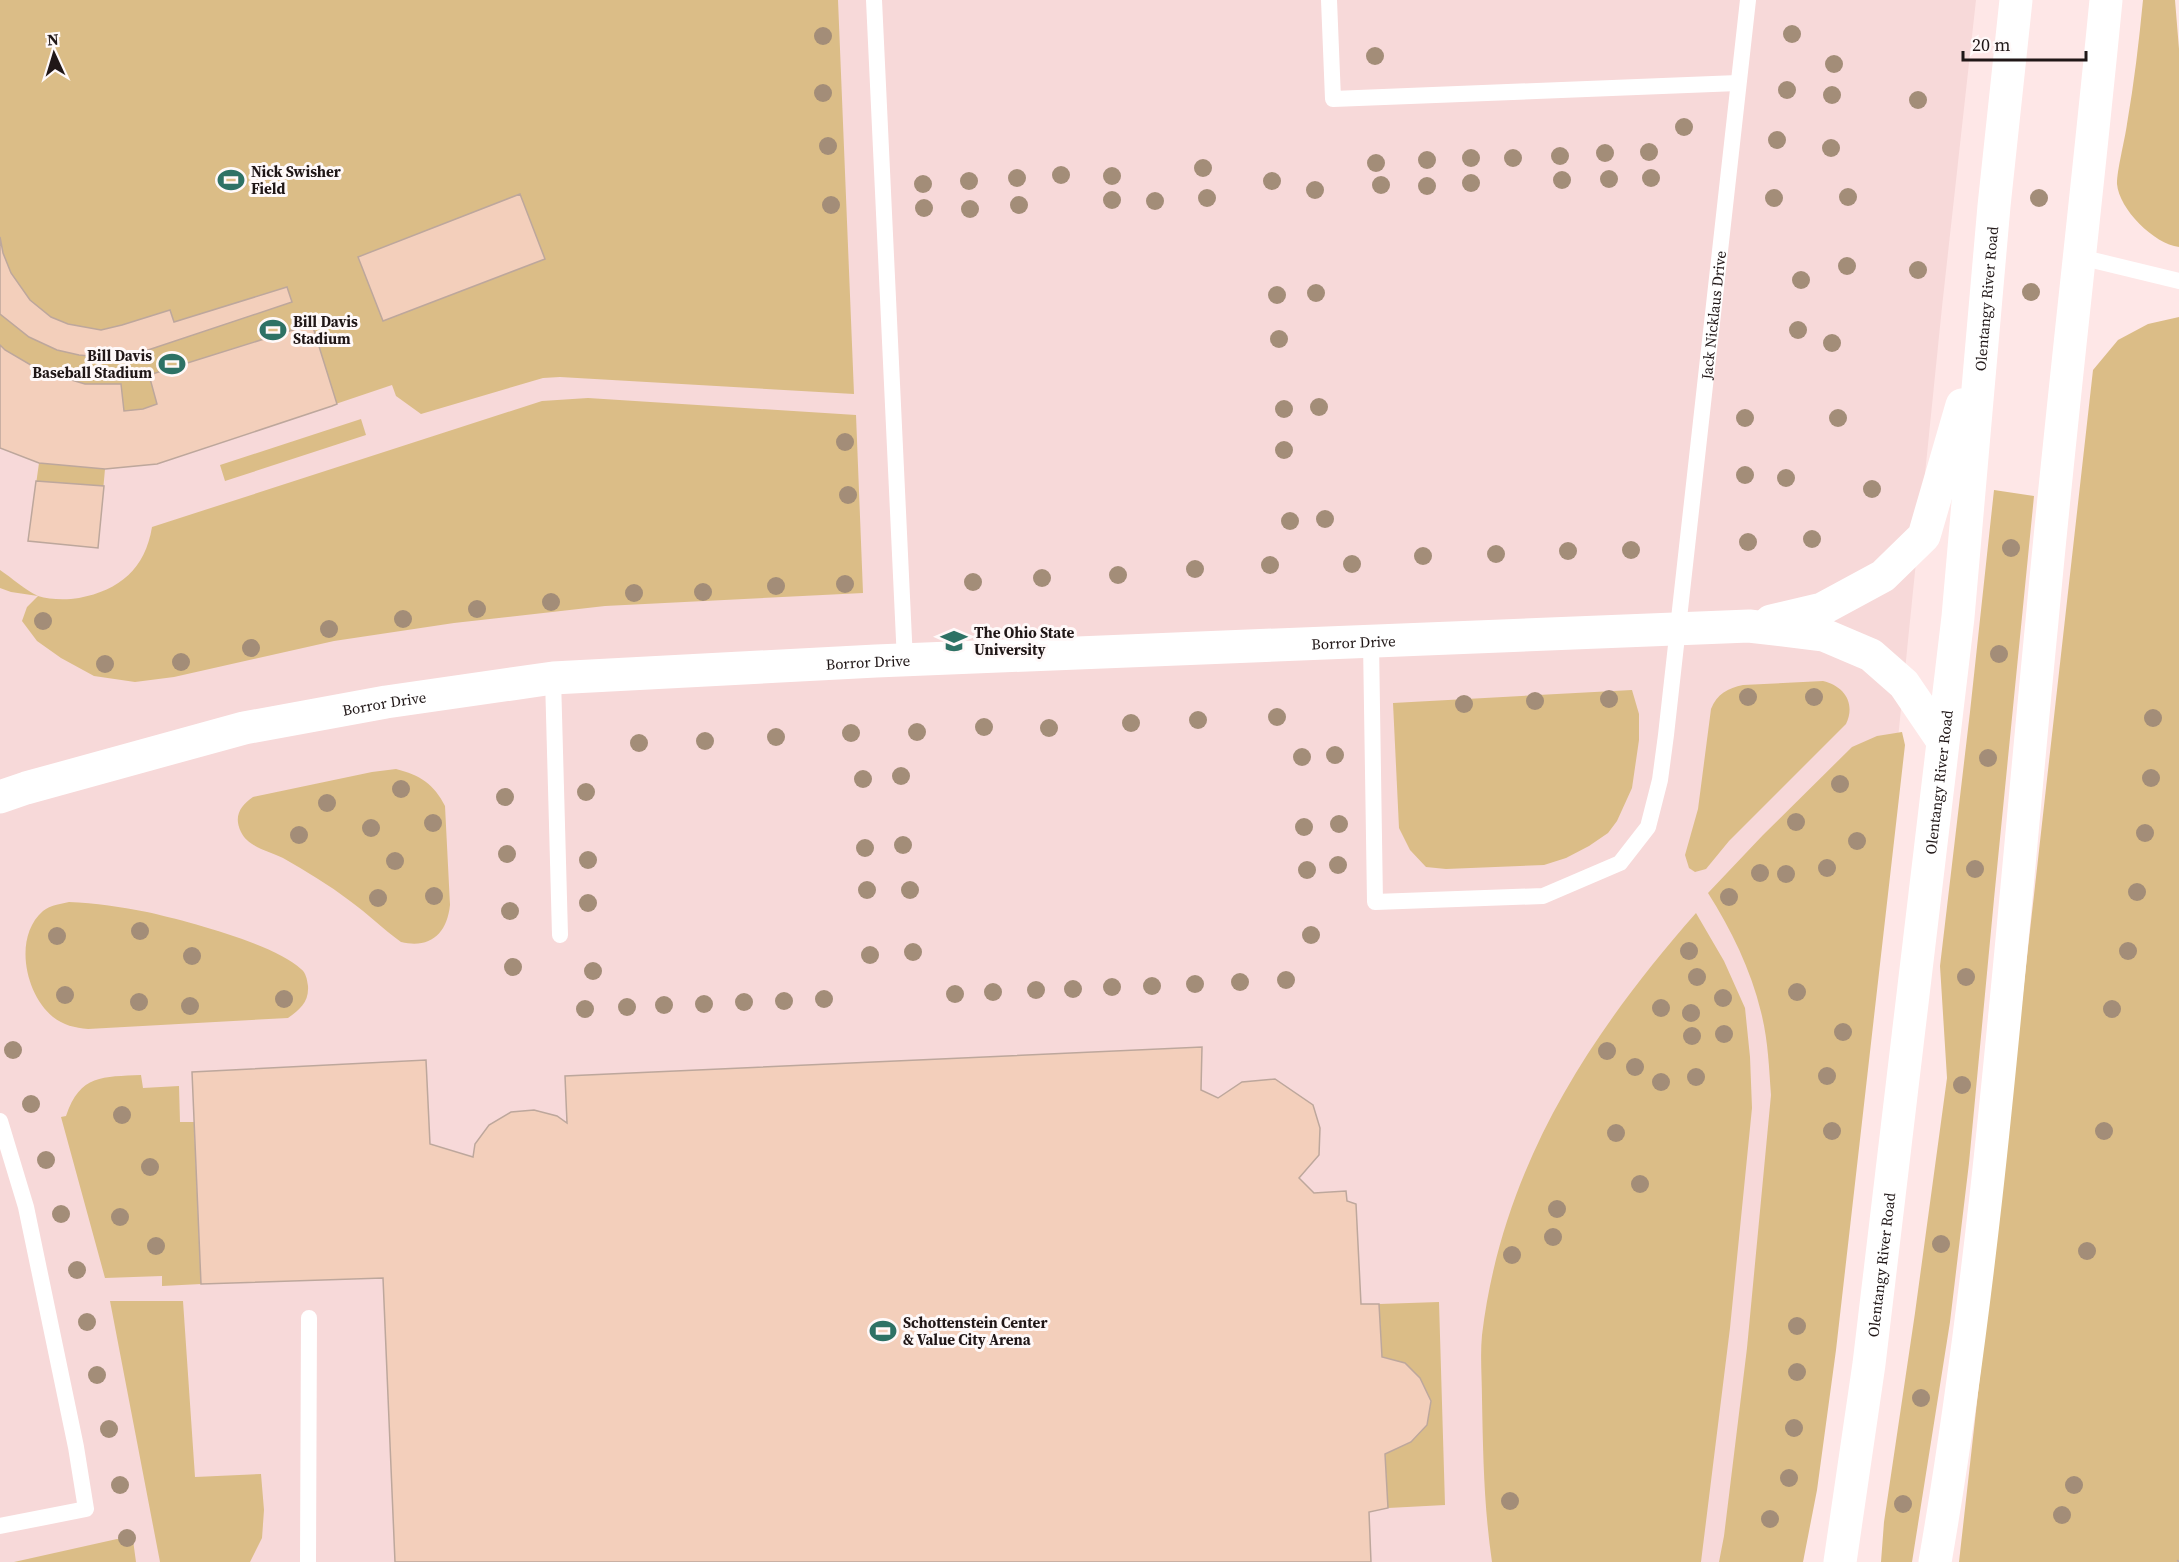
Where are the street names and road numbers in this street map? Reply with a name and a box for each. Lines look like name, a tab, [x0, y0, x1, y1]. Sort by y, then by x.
street label: Olentangy River Road	[1969, 225, 2003, 372]
street label: Jack Nicklaus Drive	[1695, 249, 1731, 382]
street label: Borror Drive	[1311, 630, 1396, 654]
street label: Borror Drive	[825, 649, 911, 674]
street label: Borror Drive	[341, 686, 428, 720]
street label: Olentangy River Road	[1919, 708, 1957, 856]
street label: Olentangy River Road	[1862, 1191, 1900, 1338]

